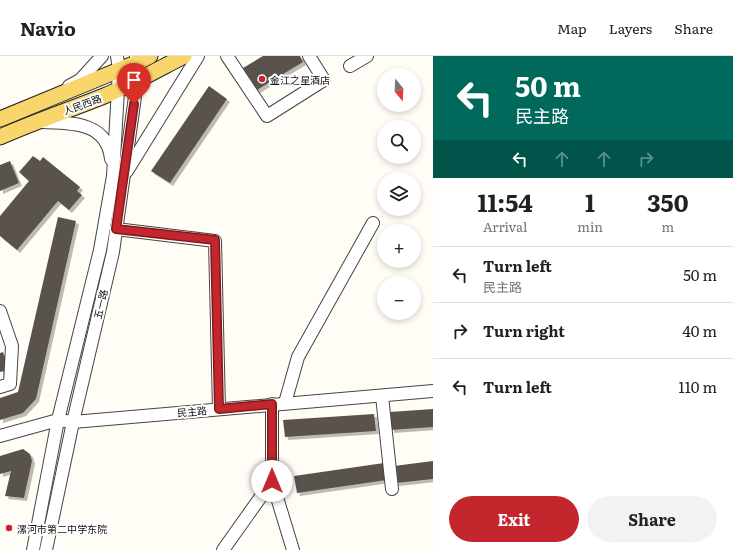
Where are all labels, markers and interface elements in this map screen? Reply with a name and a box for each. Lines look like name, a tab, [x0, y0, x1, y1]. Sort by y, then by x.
text: Navio	[20, 14, 76, 42]
text: Map	[557, 18, 587, 38]
text: Layers	[609, 18, 652, 38]
text: Share	[674, 18, 713, 38]
pin	[117, 63, 151, 104]
text: 50 m	[515, 64, 581, 106]
north arrow	[377, 68, 421, 112]
map controls	[377, 68, 421, 320]
icon: arrive	[123, 69, 145, 91]
place label: 金江之星酒店	[270, 72, 330, 87]
icon: left	[449, 72, 501, 124]
marker: 金江之星酒店	[257, 74, 267, 84]
street label: 人民西路	[61, 90, 103, 118]
text: 民主路	[515, 102, 569, 129]
button: search	[377, 120, 421, 164]
icon: left	[509, 148, 531, 170]
icon: ahead	[551, 148, 573, 170]
icon: ahead	[593, 148, 615, 170]
icon: right	[635, 148, 657, 170]
button: layers	[377, 172, 421, 216]
text: 11:54	[478, 184, 533, 219]
text: 1	[585, 184, 595, 219]
text: 350	[647, 184, 688, 219]
text: Arrival	[483, 217, 527, 236]
text: min	[577, 217, 603, 236]
text: m	[662, 217, 674, 236]
button: +	[377, 224, 421, 268]
text: Turn left	[483, 254, 552, 277]
text: 50 m	[683, 263, 717, 286]
icon: left	[449, 264, 471, 286]
button: −	[377, 276, 421, 320]
text: 民主路	[483, 277, 522, 296]
street label: 五一路	[89, 288, 111, 320]
text: Turn right	[483, 319, 565, 342]
text: 40 m	[683, 319, 717, 342]
icon: right	[449, 320, 471, 342]
text: Turn left	[483, 375, 552, 398]
text: 110 m	[679, 375, 717, 398]
icon: left	[449, 376, 471, 398]
street label: 民主路	[176, 402, 208, 420]
position arrow	[251, 460, 293, 502]
button: Exit	[449, 496, 579, 542]
button: Share	[587, 496, 717, 542]
place label: 漯河市第二中学东院	[17, 521, 107, 536]
marker: 漯河市第二中学东院	[4, 523, 14, 533]

